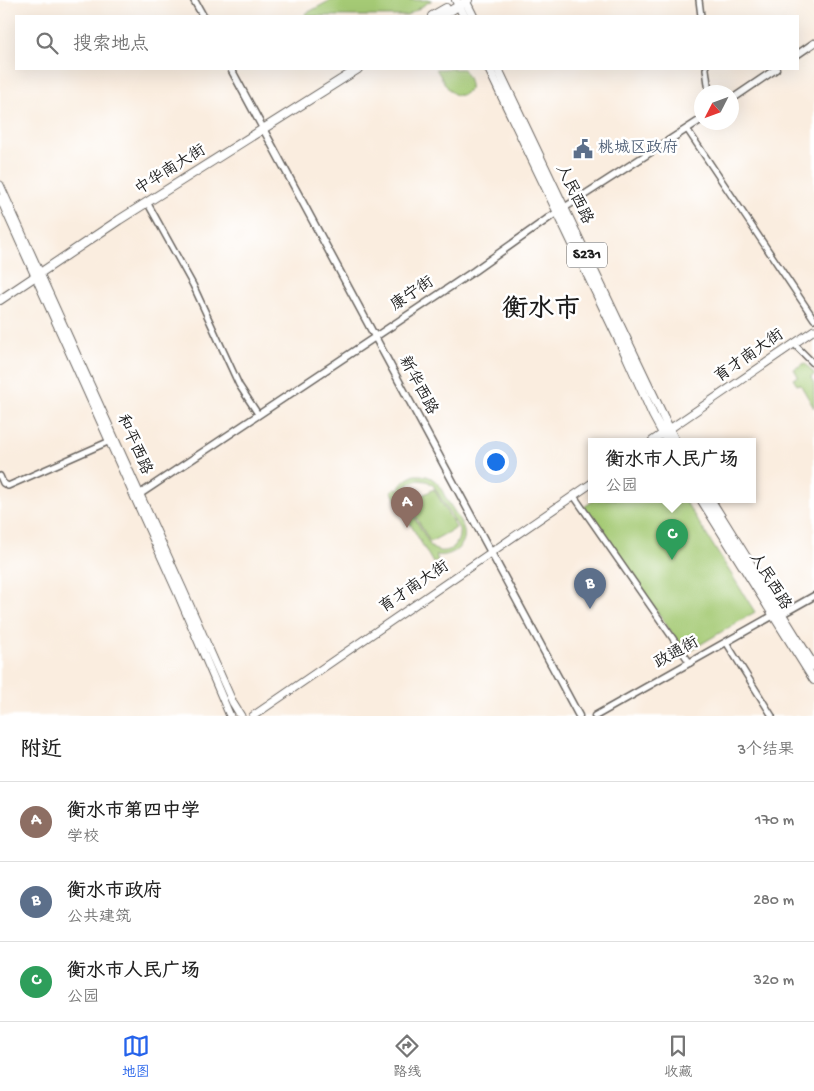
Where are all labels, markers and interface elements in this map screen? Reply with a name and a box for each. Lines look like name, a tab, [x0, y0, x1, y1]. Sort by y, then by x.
search box	[15, 15, 799, 70]
icon: search	[33, 29, 61, 57]
text: 搜索地点	[73, 34, 149, 57]
north arrow	[694, 85, 739, 130]
public building icon: 桃城区政府	[572, 138, 594, 160]
place label: 桃城区政府	[598, 138, 678, 159]
street label: 中华南大街	[131, 140, 210, 200]
street label: 人民西路	[550, 161, 597, 228]
road number: S231	[567, 242, 607, 268]
street label: 康宁街	[387, 272, 438, 316]
district label: 衡水市	[502, 294, 580, 327]
street label: 育才南大街	[711, 325, 788, 388]
street label: 新华西路	[394, 352, 442, 419]
street label: 和平西路	[111, 411, 157, 478]
popup	[588, 438, 756, 503]
your location	[483, 449, 509, 475]
text: 衡水市人民广场	[605, 450, 739, 473]
text: 公园	[605, 478, 638, 497]
pin: A	[391, 487, 423, 528]
pin: C	[656, 519, 688, 560]
street label: 人民西路	[744, 549, 796, 614]
street label: 育才南大街	[375, 556, 453, 618]
pin: B	[574, 568, 606, 609]
street label: 政通街	[651, 633, 703, 674]
text: 附近	[20, 739, 62, 764]
text: 3个结果	[738, 742, 794, 761]
text: 衡水市第四中学	[67, 801, 200, 824]
text: A	[31, 812, 41, 831]
text: 170 m	[755, 812, 794, 831]
text: 学校	[67, 829, 99, 848]
text: 衡水市政府	[67, 881, 162, 904]
text: B	[32, 892, 40, 911]
text: 280 m	[753, 892, 794, 911]
text: 公共建筑	[67, 909, 131, 928]
text: 衡水市人民广场	[67, 961, 200, 984]
text: C	[32, 972, 40, 991]
text: 320 m	[754, 972, 794, 991]
text: 公园	[67, 989, 99, 1008]
tab: 地图	[122, 1032, 150, 1082]
tab: 路线	[393, 1032, 421, 1082]
tab: 收藏	[664, 1032, 692, 1082]

